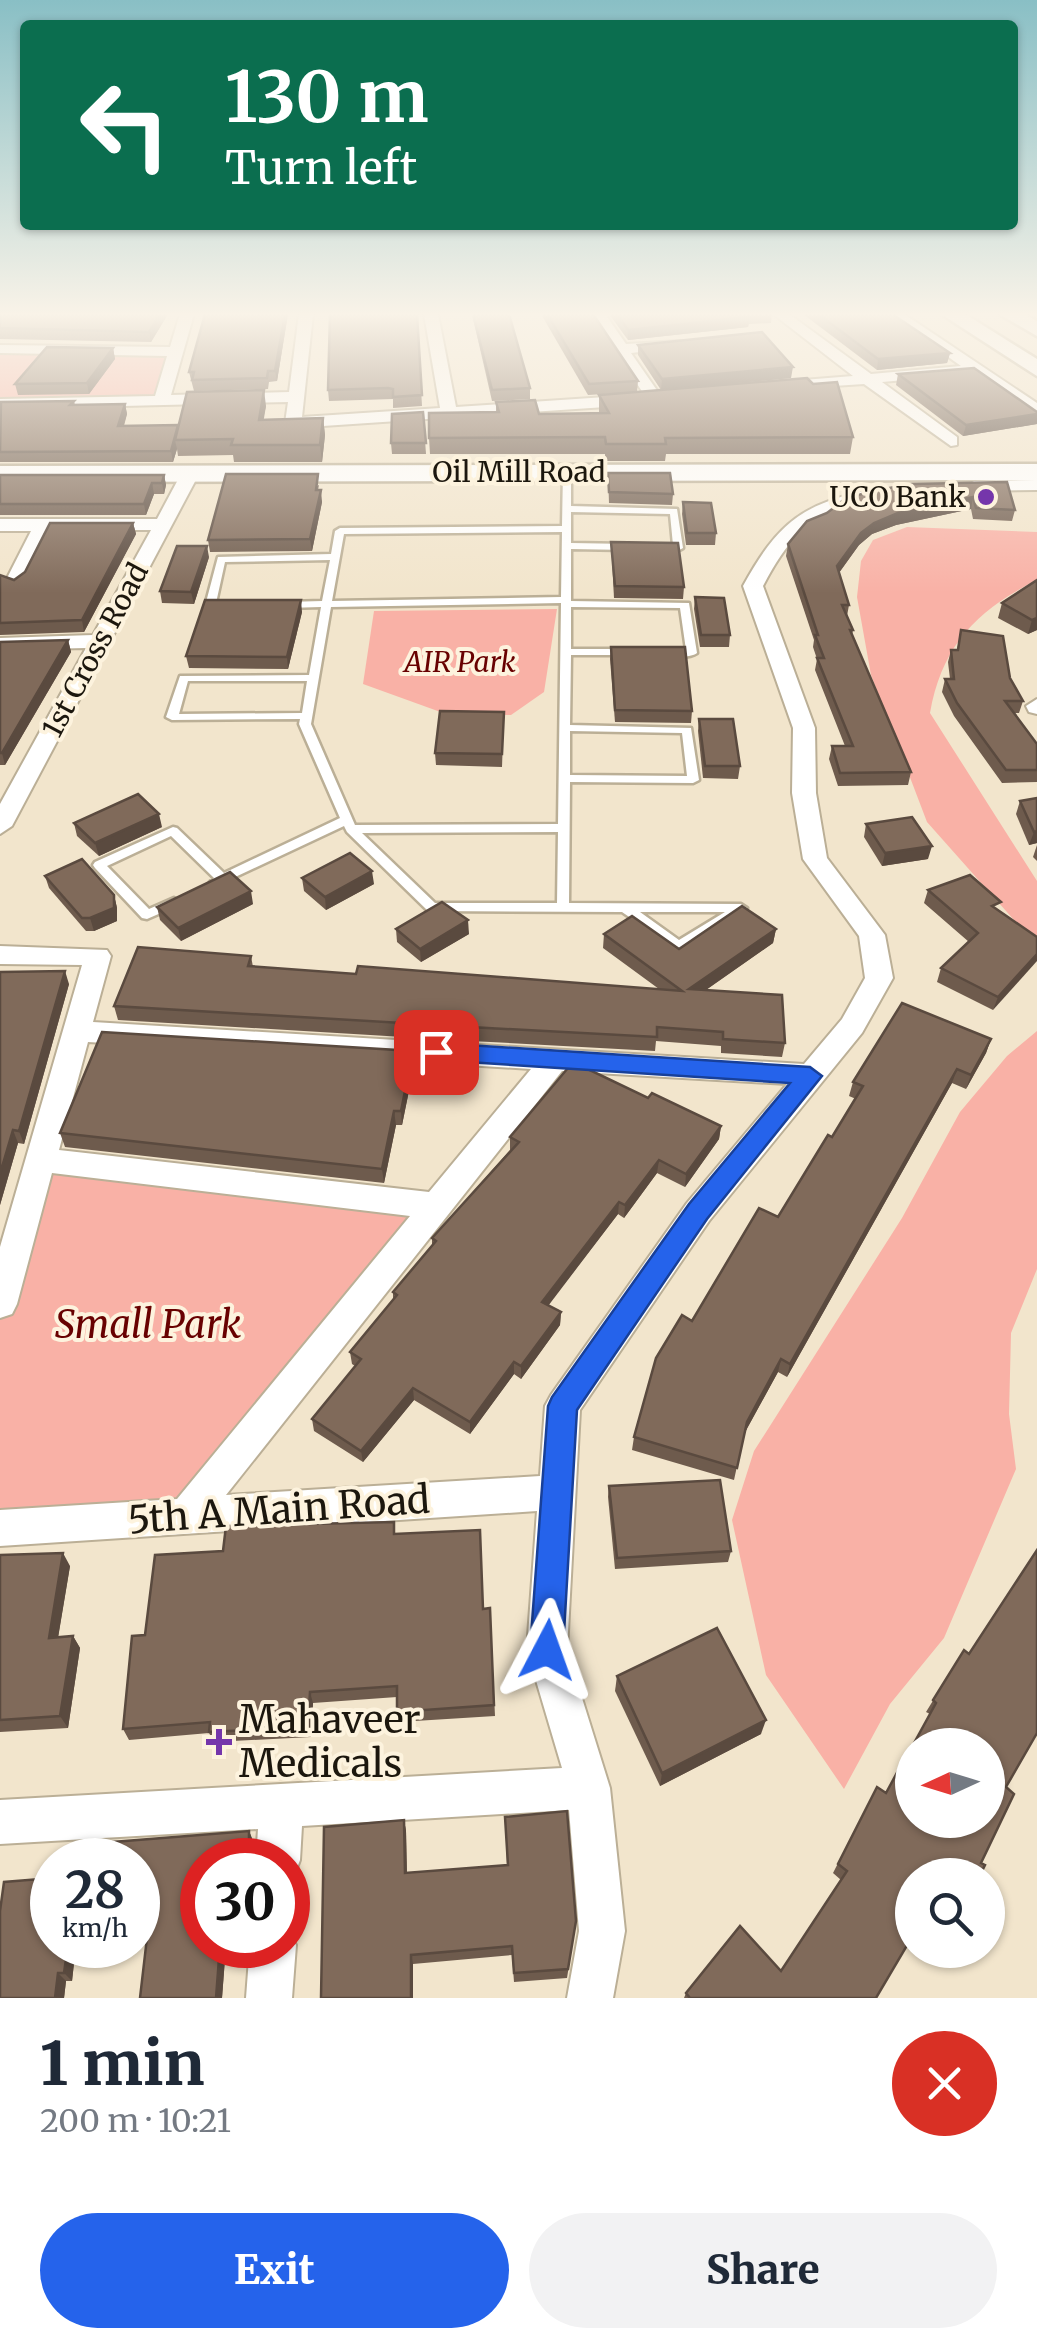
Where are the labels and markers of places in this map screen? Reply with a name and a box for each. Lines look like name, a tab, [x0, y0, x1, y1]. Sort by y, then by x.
place label: UCO Bank	[830, 479, 966, 515]
marker: UCO Bank	[975, 486, 997, 508]
pin	[394, 1010, 479, 1095]
place label: Mahaveer Medicals	[239, 1696, 421, 1787]
marker: Mahaveer Medicals	[208, 1731, 230, 1753]

